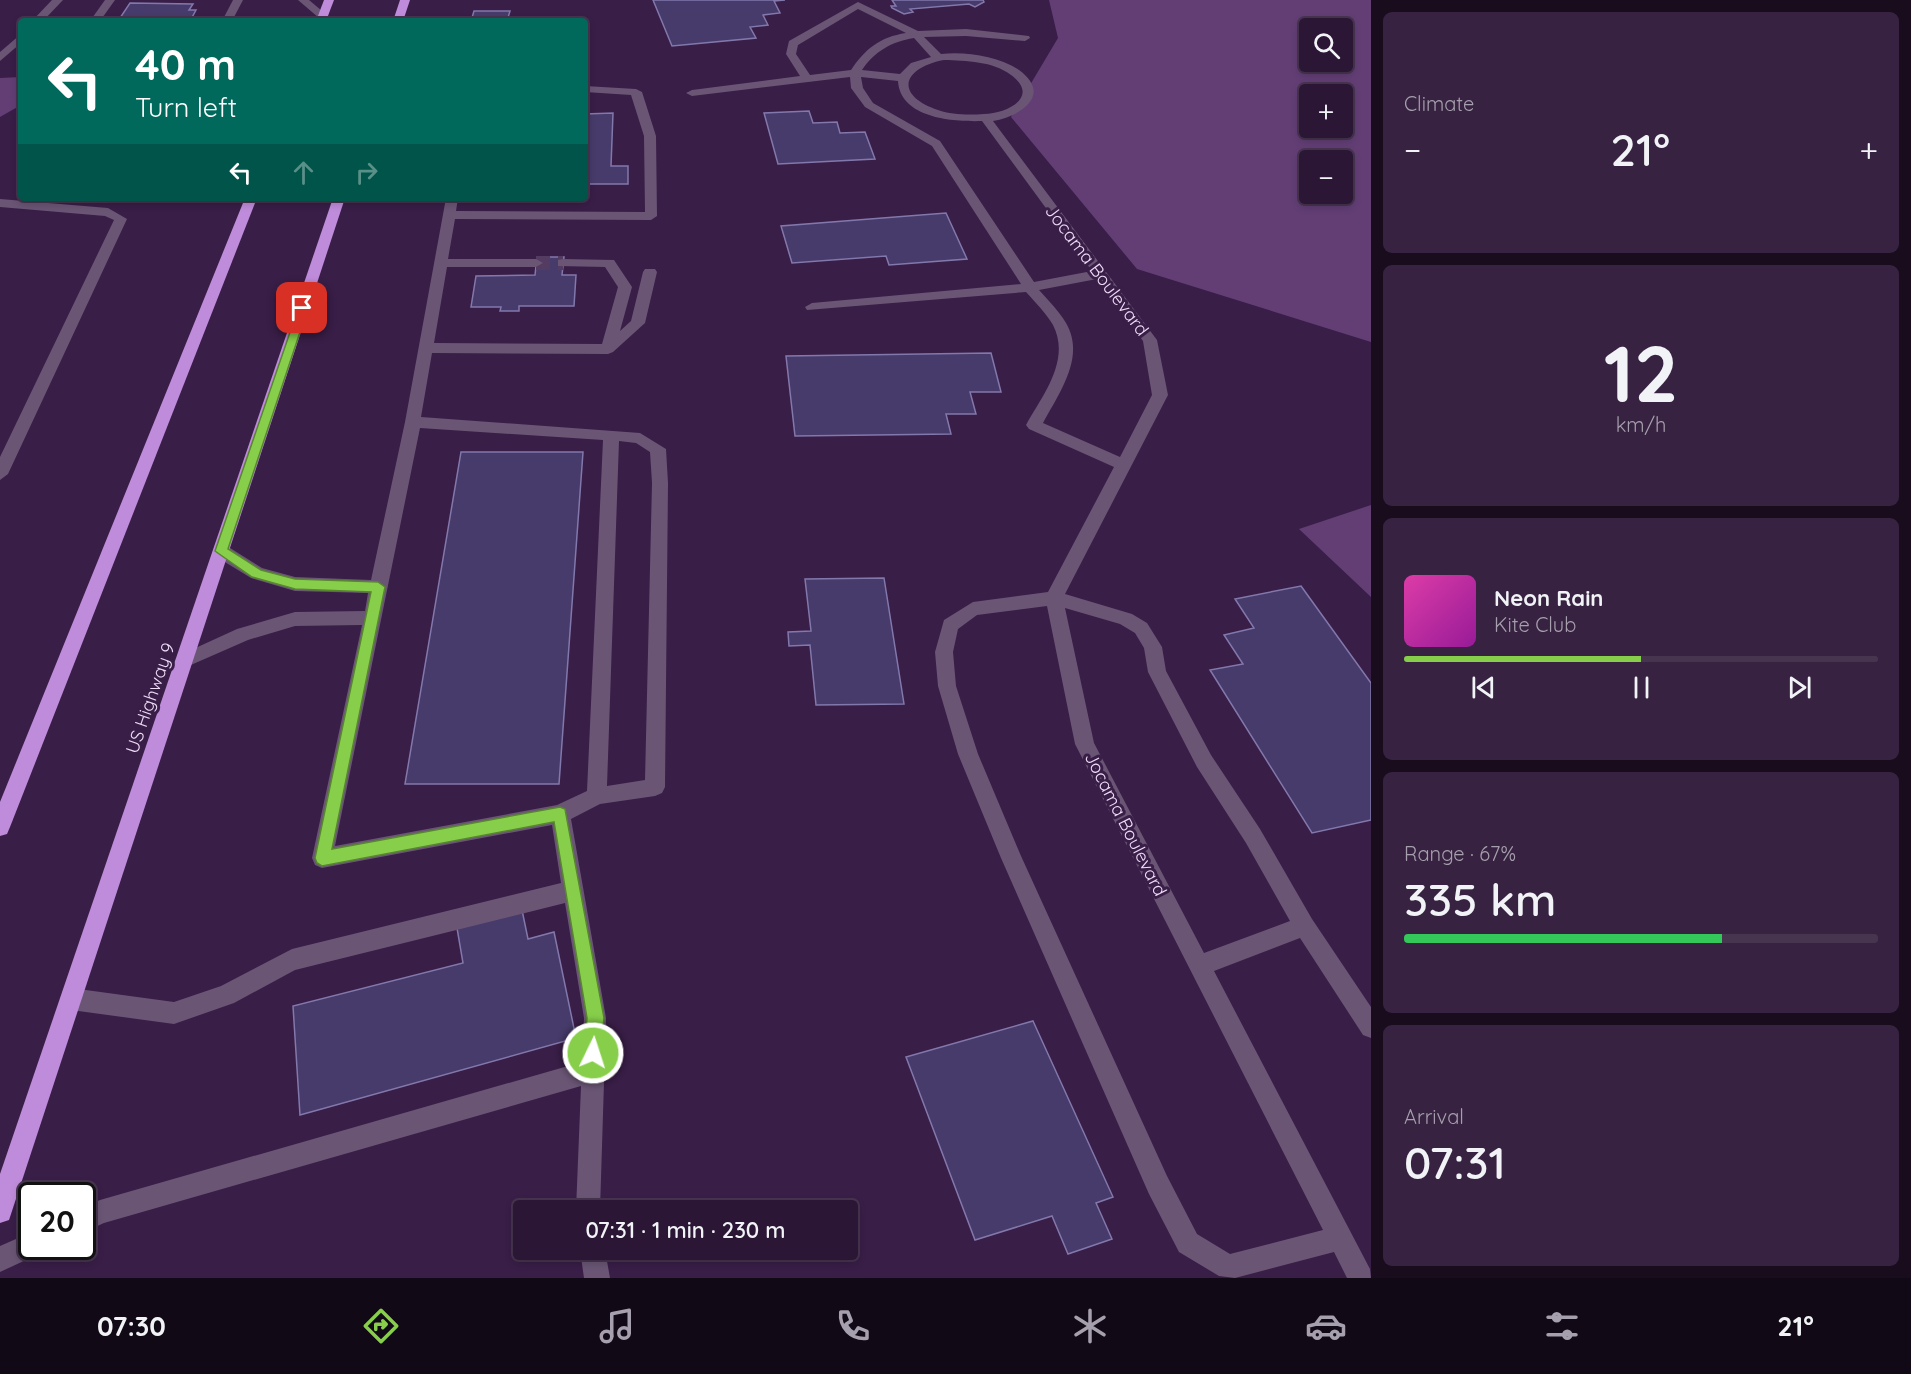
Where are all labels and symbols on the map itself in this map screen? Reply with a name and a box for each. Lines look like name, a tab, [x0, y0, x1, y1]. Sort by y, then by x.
street label: Jocama Boulevard	[1040, 200, 1154, 340]
pin	[276, 282, 327, 333]
street label: US Highway 9	[120, 640, 180, 756]
street label: Jocama Boulevard	[1080, 748, 1172, 900]
position arrow	[561, 1021, 625, 1085]
speed limit sign: 20	[18, 1182, 96, 1260]

